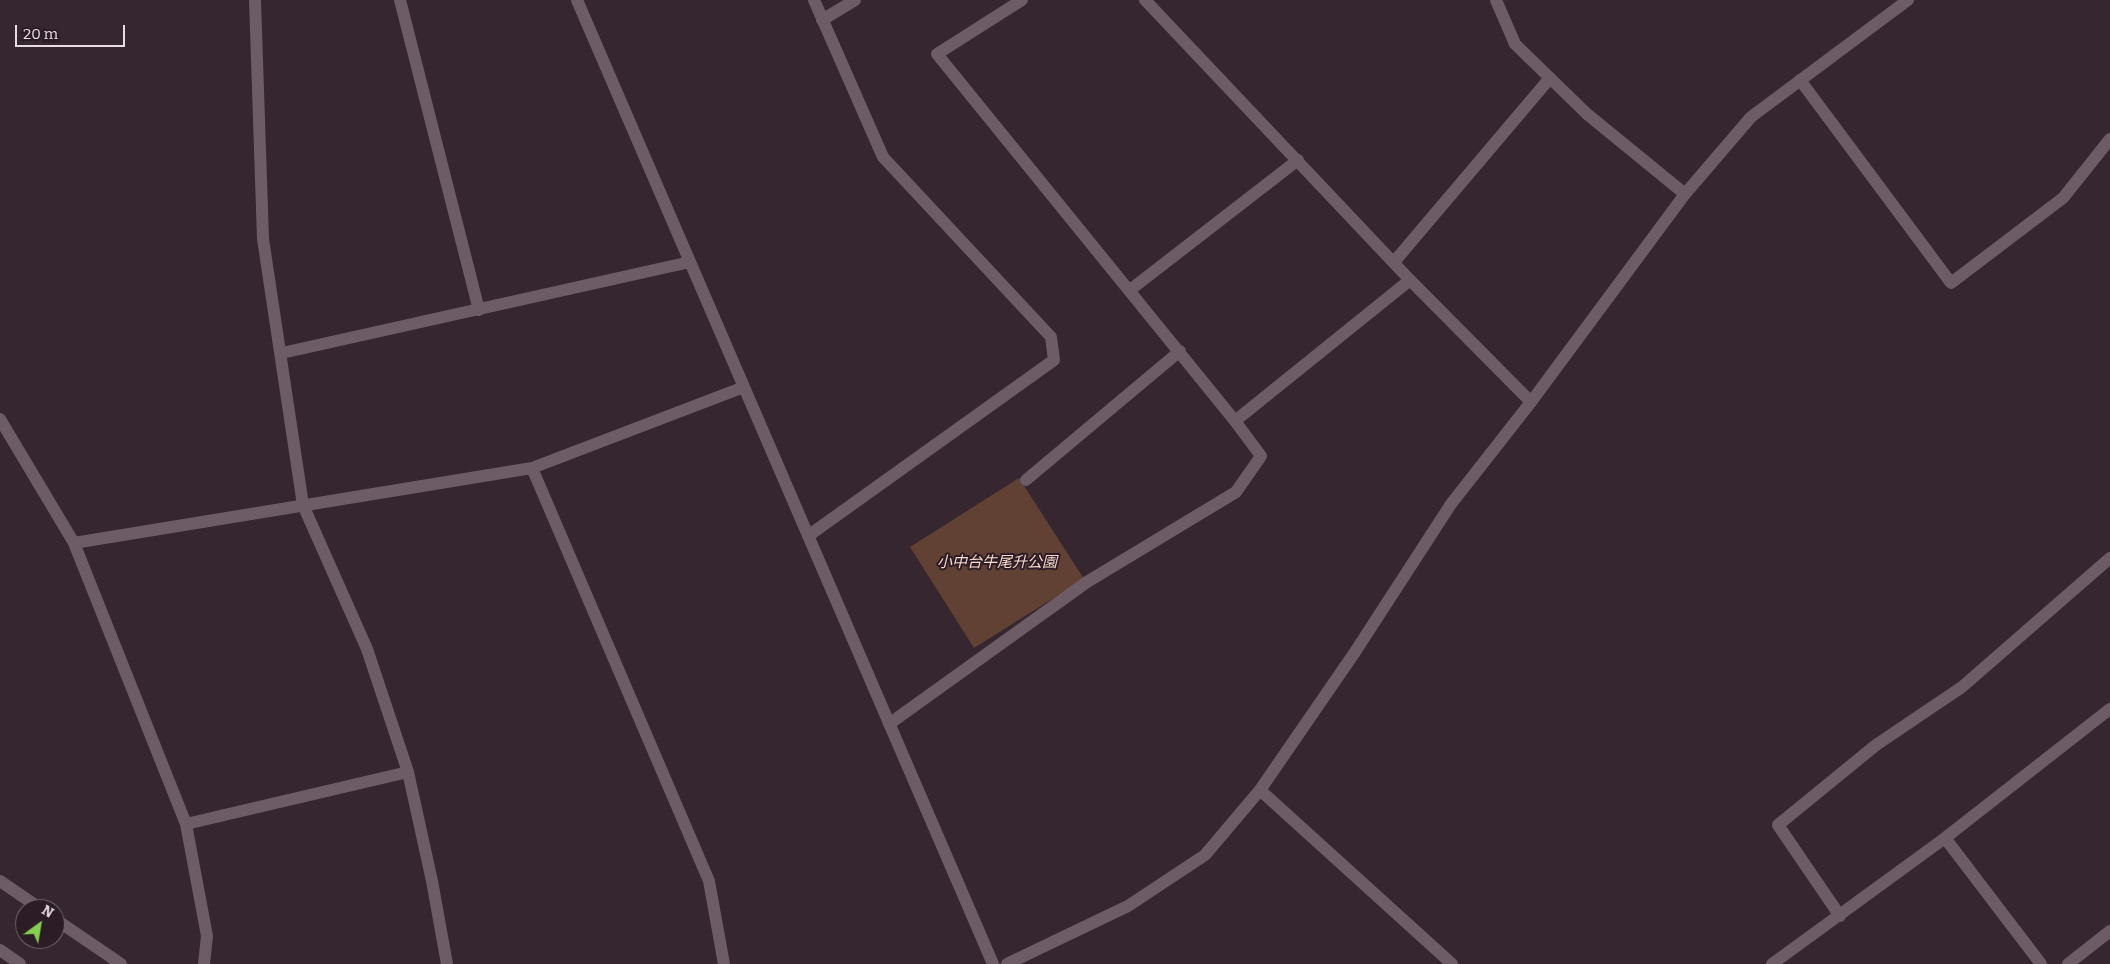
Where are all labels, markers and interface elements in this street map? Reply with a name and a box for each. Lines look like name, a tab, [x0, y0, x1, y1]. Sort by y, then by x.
scale bar	[18, 15, 128, 47]
text: 20 m	[23, 25, 58, 43]
park label: 小中台牛尾升公園	[937, 554, 1057, 572]
north arrow	[15, 899, 65, 949]
text: N	[39, 902, 57, 922]

